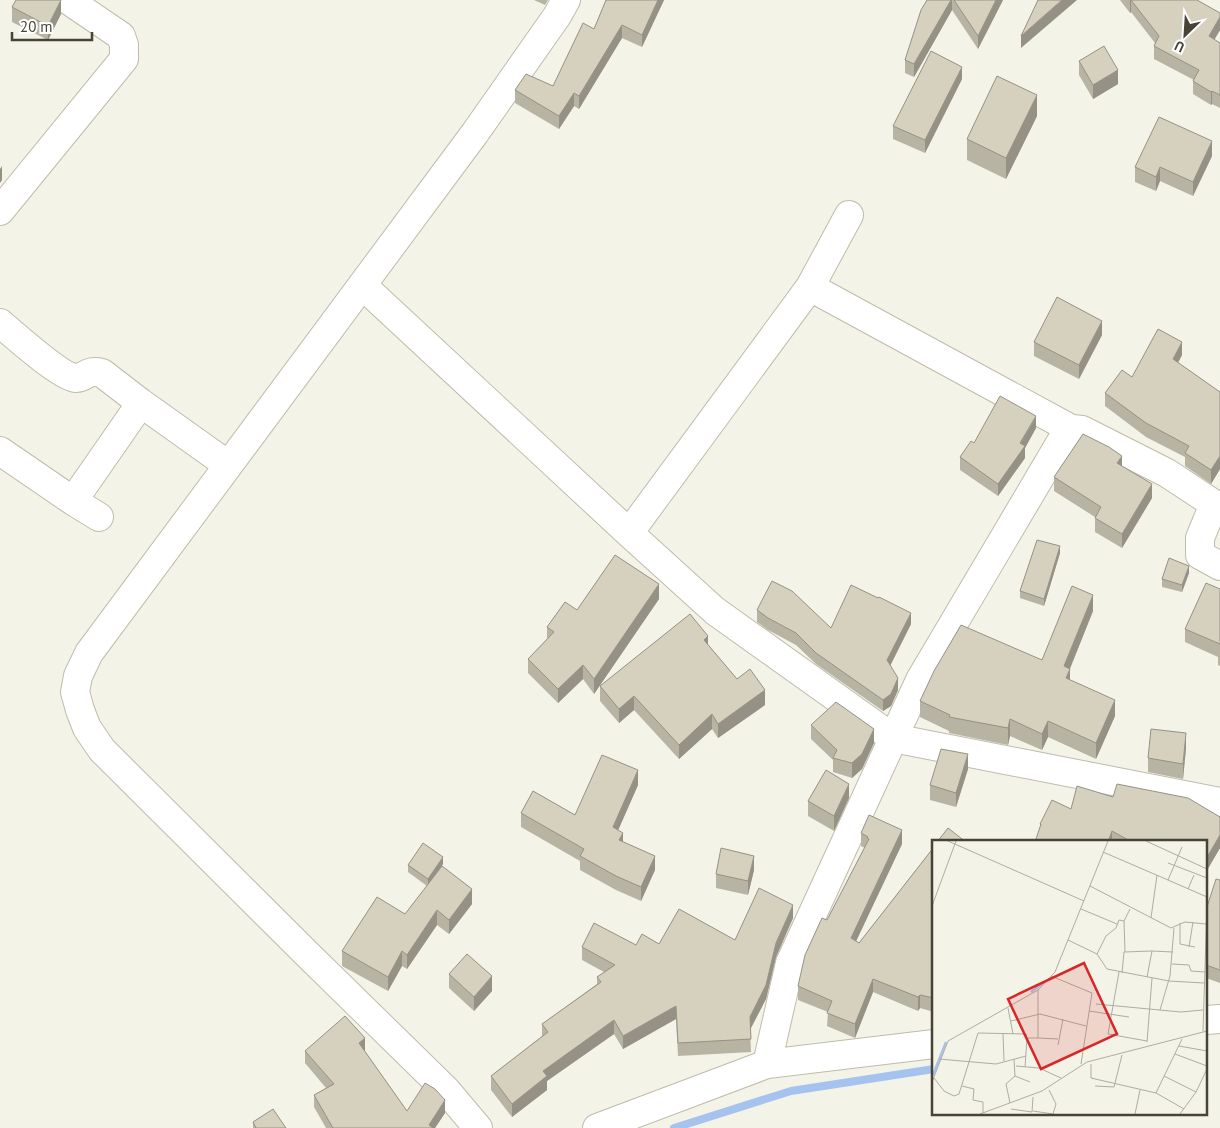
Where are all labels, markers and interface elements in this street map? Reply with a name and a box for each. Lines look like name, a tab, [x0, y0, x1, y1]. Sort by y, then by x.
scale bar	[12, 10, 92, 42]
north arrow	[1160, 10, 1210, 60]
text: 20 m	[20, 17, 53, 36]
text: U	[1172, 37, 1187, 57]
inset map	[932, 840, 1208, 1116]

